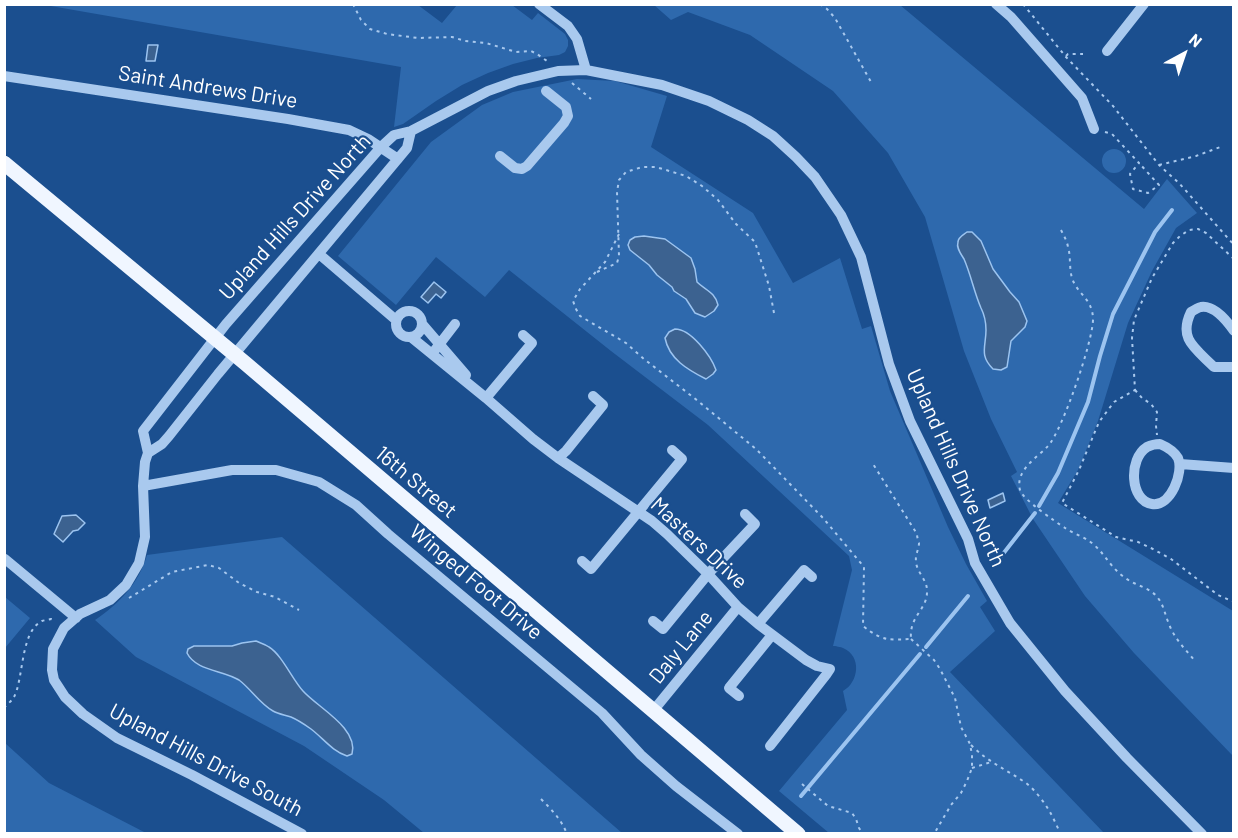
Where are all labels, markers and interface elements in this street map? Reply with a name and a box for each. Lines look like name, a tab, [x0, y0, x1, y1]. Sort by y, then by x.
north arrow	[1154, 24, 1214, 84]
text: N	[1186, 29, 1206, 51]
street label: Saint Andrews Drive	[117, 60, 299, 114]
street label: Upland Hills Drive North	[214, 129, 376, 305]
street label: Upland Hills Drive North	[901, 365, 1011, 571]
street label: 16th Street	[370, 441, 462, 523]
street label: Masters Drive	[645, 492, 753, 594]
street label: Winged Foot Drive	[404, 519, 548, 645]
street label: Daly Lane	[644, 605, 718, 689]
street label: Upland Hills Drive South	[105, 698, 307, 822]

